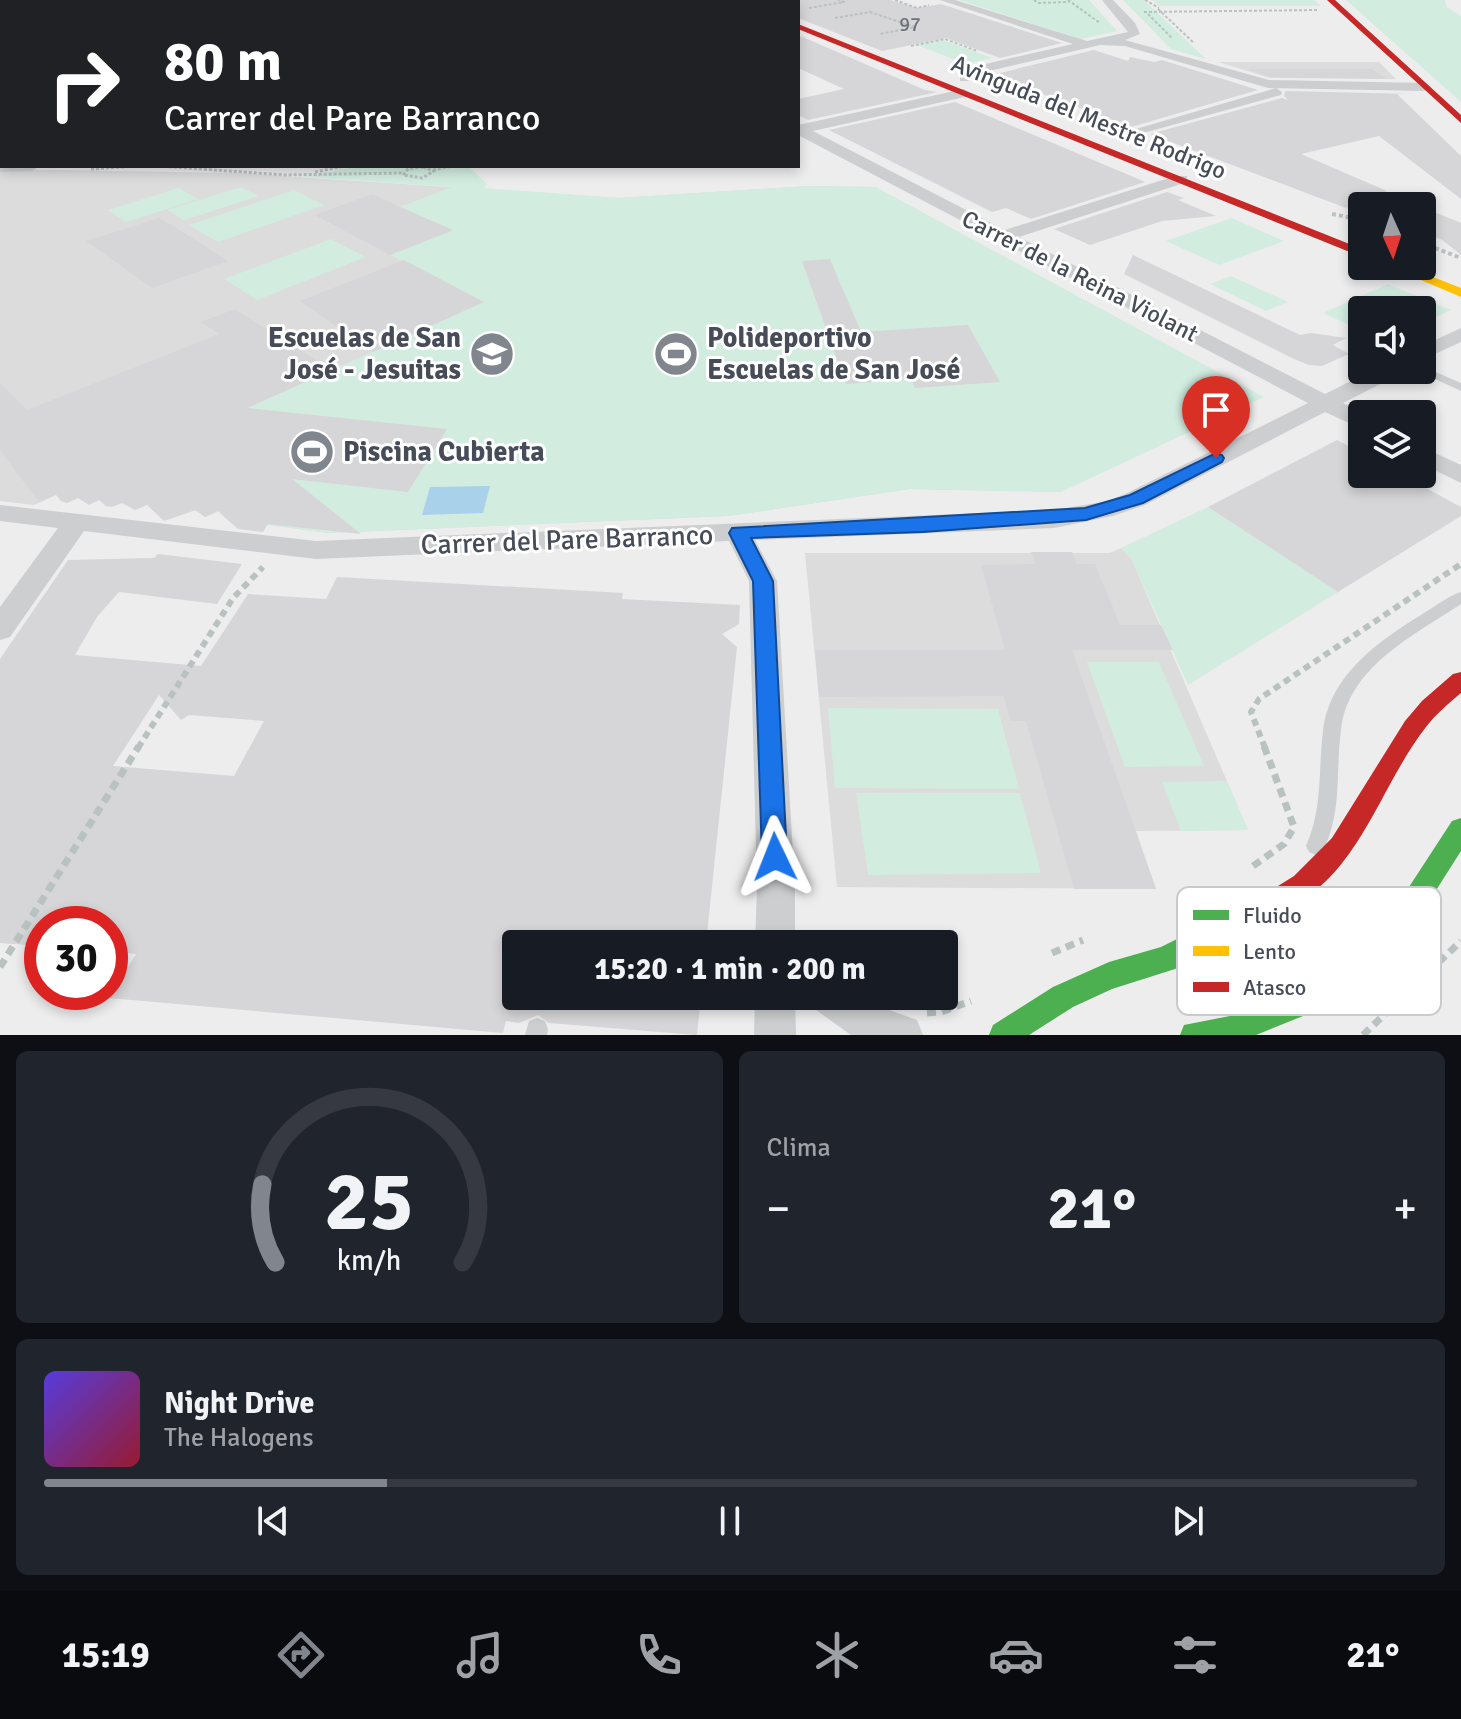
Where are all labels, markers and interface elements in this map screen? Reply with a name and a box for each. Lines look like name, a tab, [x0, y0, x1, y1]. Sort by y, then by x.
house number: 97	[899, 12, 921, 37]
text: 80 m	[164, 27, 282, 96]
icon: right	[32, 32, 136, 136]
street label: Avinguda del Mestre Rodrigo	[947, 48, 1231, 186]
text: Carrer del Pare Barranco	[164, 96, 540, 141]
north arrow	[1348, 192, 1436, 280]
map controls	[1348, 192, 1436, 488]
street label: Carrer de la Reina Violant	[957, 203, 1203, 349]
button: sound	[1348, 296, 1436, 384]
place label: Escuelas de San José - Jesuitas	[268, 321, 461, 387]
place label: Polideportivo Escuelas de San José	[707, 321, 960, 387]
school or university icon: Escuelas de San José - Jesuitas	[468, 330, 516, 378]
sports icon: Polideportivo Escuelas de San José	[652, 330, 700, 378]
pin	[1182, 376, 1250, 458]
icon: arrive	[1194, 388, 1238, 432]
button: layers	[1348, 400, 1436, 488]
sports icon: Piscina Cubierta	[288, 428, 336, 476]
place label: Piscina Cubierta	[343, 435, 545, 469]
street label: Carrer del Pare Barranco	[420, 518, 714, 562]
position arrow	[733, 815, 817, 899]
legend	[1177, 887, 1441, 1015]
text: Fluido	[1243, 902, 1302, 929]
speed limit sign: 30	[24, 906, 128, 1010]
text: Lento	[1243, 938, 1296, 965]
text: 15:20 · 1 min · 200 m	[594, 951, 866, 988]
text: Atasco	[1243, 974, 1306, 1001]
text: Clima	[767, 1132, 831, 1164]
text: 25	[324, 1151, 414, 1253]
text: 21°	[1047, 1172, 1136, 1246]
text: −	[767, 1182, 790, 1236]
text: +	[1393, 1182, 1417, 1236]
text: km/h	[337, 1243, 402, 1278]
text: Night Drive	[164, 1385, 314, 1422]
text: The Halogens	[164, 1422, 314, 1454]
icon: previous	[251, 1499, 295, 1543]
icon: pause	[708, 1499, 752, 1543]
icon: next	[1166, 1499, 1210, 1543]
icon: directions	[273, 1627, 329, 1683]
icon: music	[452, 1627, 508, 1683]
icon: phone	[631, 1627, 687, 1683]
icon: climate	[809, 1627, 865, 1683]
icon: car	[988, 1627, 1044, 1683]
icon: filters	[1167, 1627, 1223, 1683]
text: 15:19	[61, 1633, 150, 1678]
text: 21°	[1346, 1633, 1399, 1678]

